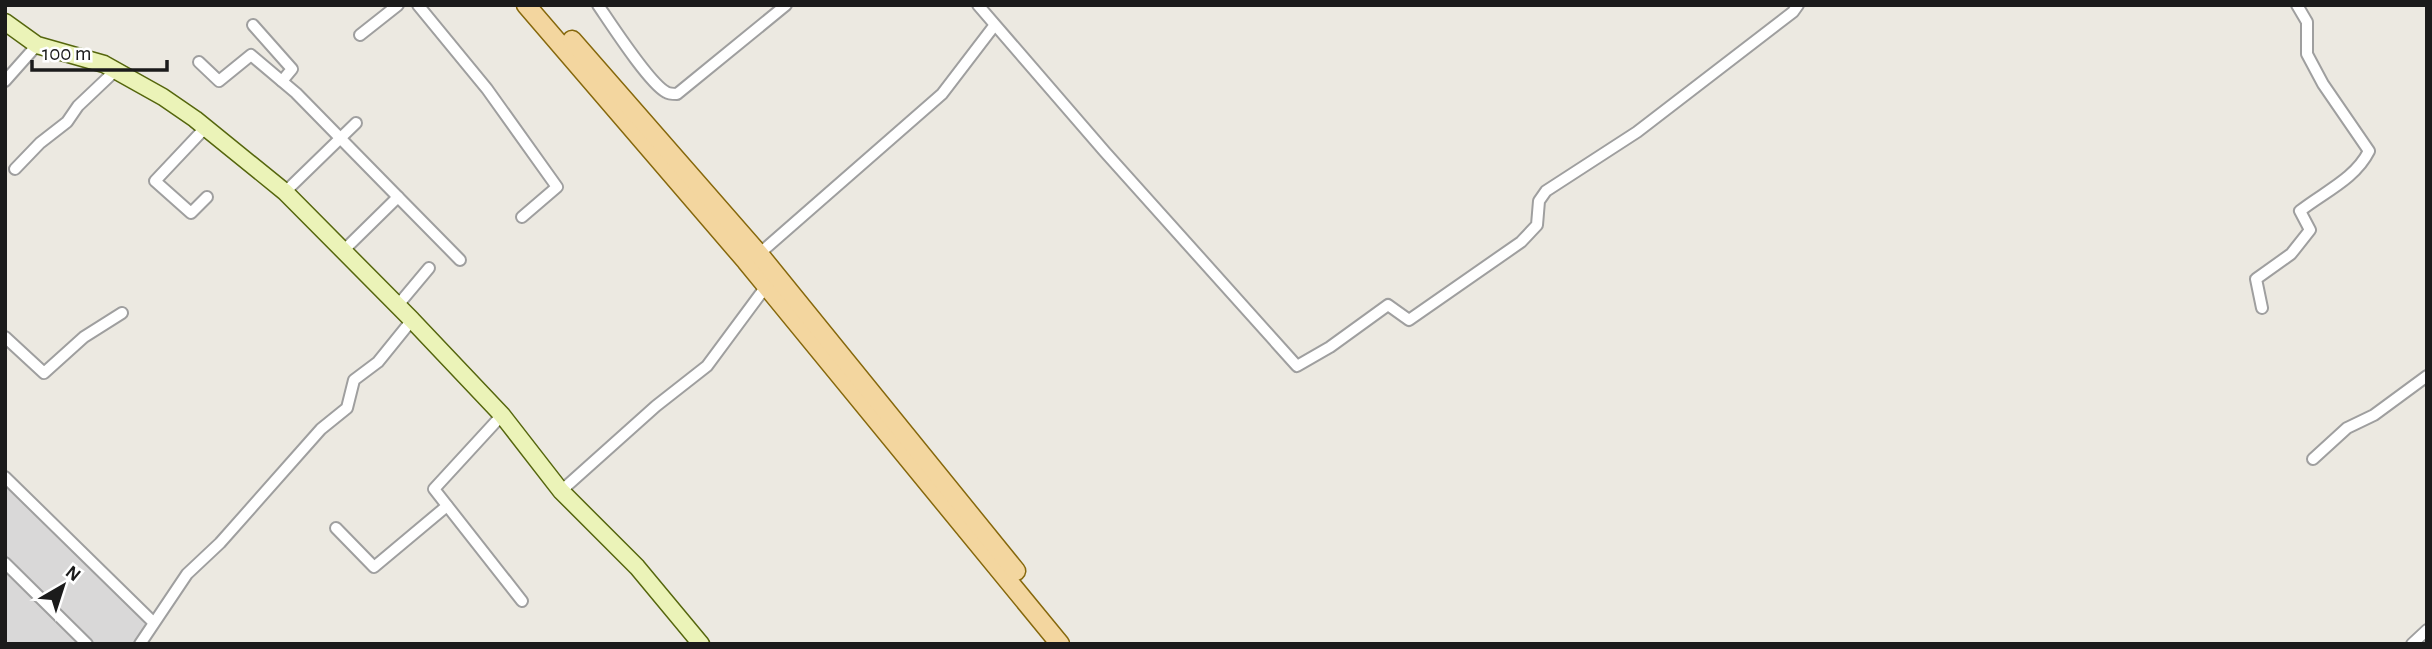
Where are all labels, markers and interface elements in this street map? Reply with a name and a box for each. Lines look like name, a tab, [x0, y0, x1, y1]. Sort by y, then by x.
scale bar	[32, 28, 166, 72]
text: 100 m	[42, 43, 92, 64]
north arrow	[28, 551, 98, 621]
text: N	[62, 562, 84, 585]

